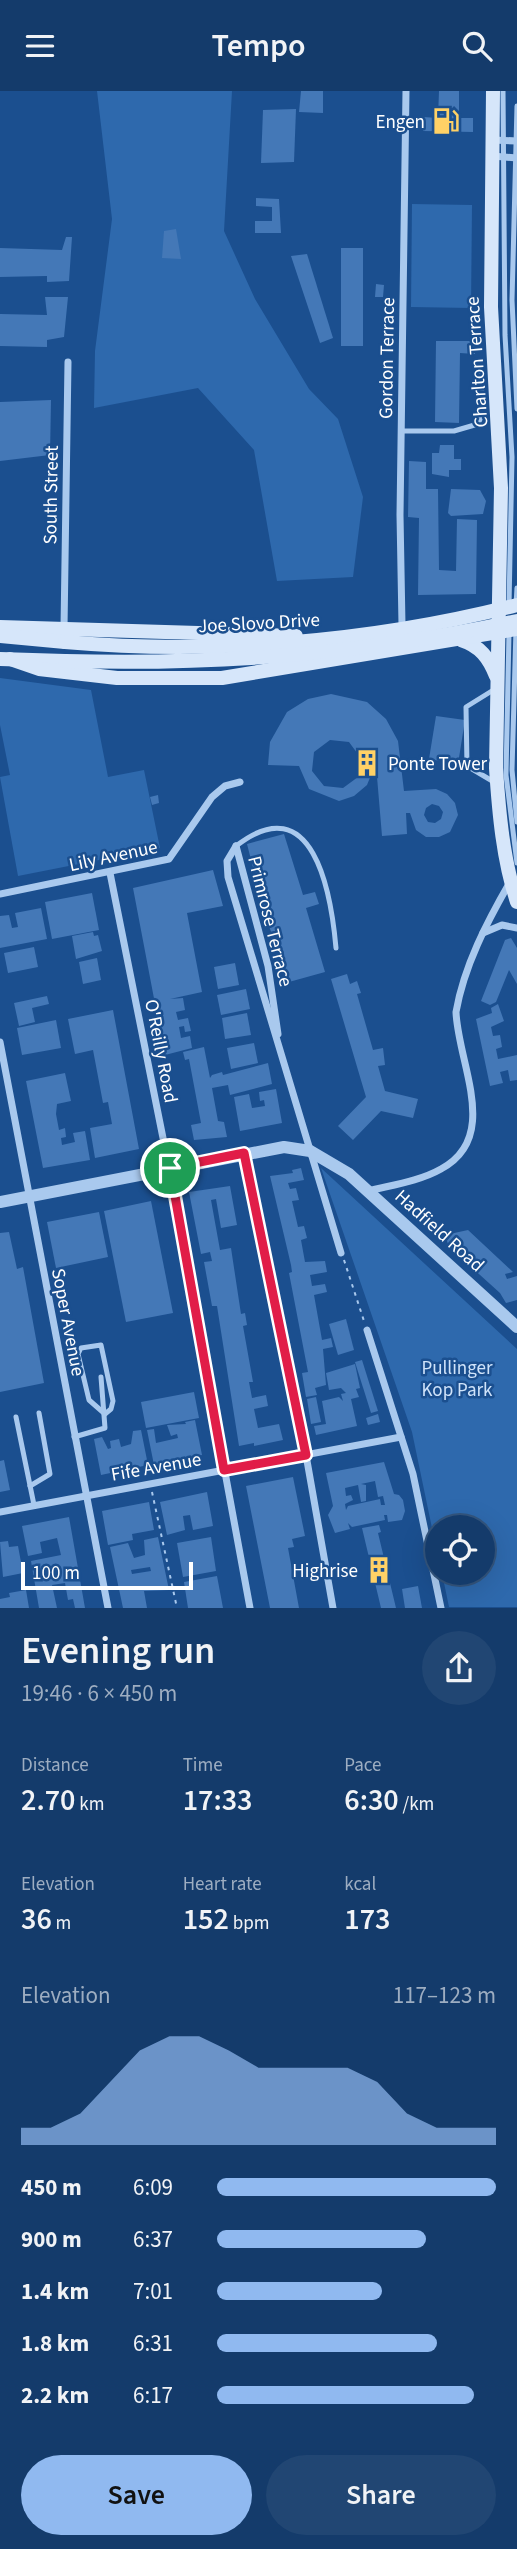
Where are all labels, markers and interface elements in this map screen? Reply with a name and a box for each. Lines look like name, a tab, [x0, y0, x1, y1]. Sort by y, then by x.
text: Tempo	[211, 23, 306, 69]
icon: menu	[21, 27, 59, 65]
icon: search	[458, 27, 496, 65]
fuel station icon: Engen	[431, 106, 461, 136]
place label: Engen	[375, 109, 425, 136]
street label: Charlton Terrace	[459, 296, 496, 428]
street label: Gordon Terrace	[373, 297, 402, 419]
street label: South Street	[37, 445, 66, 545]
street label: Joe Slovo Drive	[197, 607, 321, 640]
building icon: Ponte Tower	[352, 748, 382, 778]
place label: Ponte Tower	[388, 751, 488, 778]
street label: Lily Avenue	[66, 834, 160, 879]
street label: Primrose Terrace	[240, 853, 299, 990]
street label: O'Reilly Road	[137, 997, 184, 1106]
pin	[140, 1138, 200, 1198]
icon: arrive	[151, 1149, 189, 1187]
street label: Hadfield Road	[388, 1184, 490, 1279]
street label: Soper Avenue	[44, 1266, 91, 1379]
park label: Pullinger Kop Park	[421, 1355, 493, 1404]
street label: Fife Avenue	[109, 1446, 204, 1489]
map controls	[425, 1515, 495, 1585]
button: locate	[425, 1515, 495, 1585]
building icon: Highrise	[364, 1555, 394, 1585]
place label: Highrise	[292, 1558, 358, 1585]
scale bar	[21, 1559, 192, 1590]
text: 100 m	[32, 1560, 80, 1587]
text: Evening run	[21, 1624, 215, 1678]
button: share	[422, 1631, 496, 1705]
text: 19:46 · 6 × 450 m	[21, 1677, 177, 1710]
text: Distance	[21, 1752, 89, 1779]
text: Time	[183, 1752, 223, 1779]
text: Pace	[344, 1752, 382, 1779]
text: 2.70	[21, 1779, 75, 1822]
text: 17:33	[183, 1779, 252, 1822]
text: 6:30	[344, 1779, 399, 1822]
text: km	[75, 1791, 104, 1818]
text: /km	[399, 1791, 434, 1818]
text: Elevation	[21, 1871, 95, 1898]
text: Heart rate	[183, 1871, 262, 1898]
text: kcal	[344, 1871, 376, 1898]
text: 36	[21, 1898, 52, 1941]
text: 152	[183, 1898, 229, 1941]
text: 173	[344, 1898, 391, 1941]
text: m	[52, 1910, 71, 1937]
text: bpm	[229, 1910, 269, 1937]
text: Elevation	[21, 1979, 111, 2012]
text: 117–123 m	[393, 1979, 496, 2012]
text: 450 m	[21, 2171, 82, 2204]
text: 6:09	[133, 2171, 173, 2204]
text: 900 m	[21, 2223, 82, 2256]
text: 6:37	[133, 2223, 173, 2256]
text: 1.4 km	[21, 2275, 89, 2308]
text: 7:01	[133, 2275, 173, 2308]
text: 1.8 km	[21, 2327, 89, 2360]
text: 6:31	[133, 2327, 173, 2360]
text: 2.2 km	[21, 2379, 89, 2412]
text: 6:17	[133, 2379, 173, 2412]
button: Save	[21, 2455, 252, 2535]
button: Share	[266, 2455, 496, 2535]

